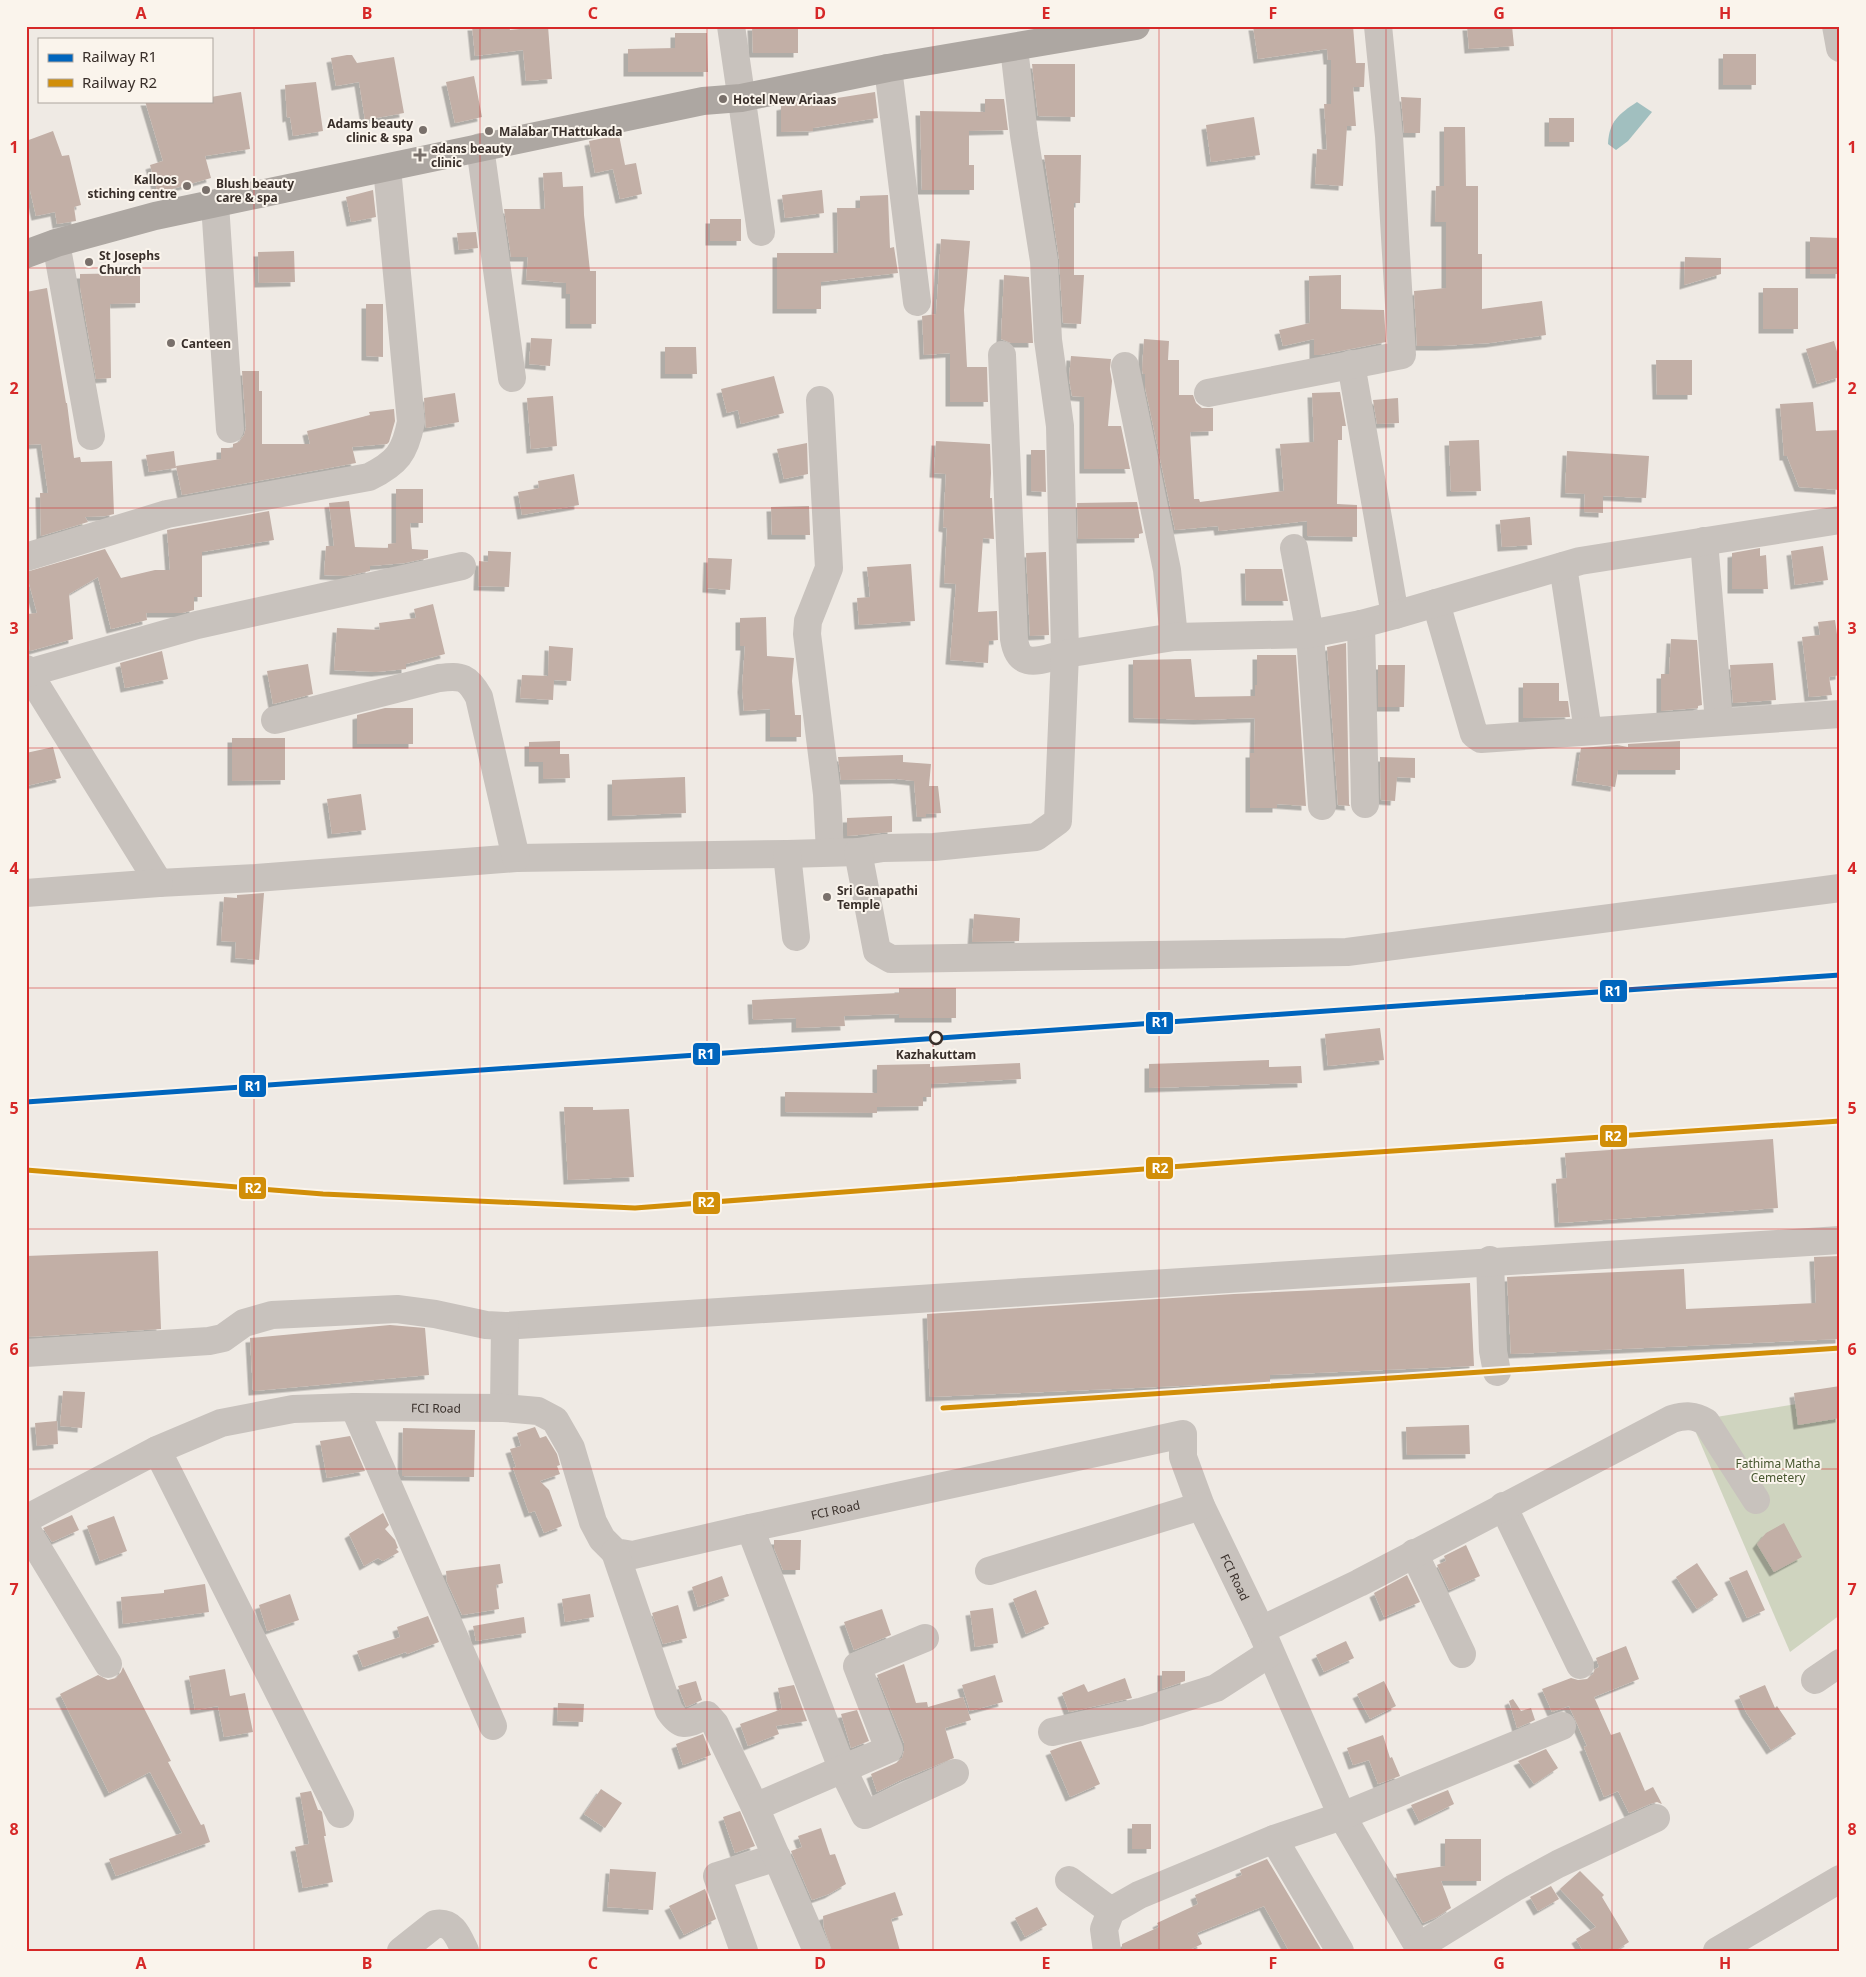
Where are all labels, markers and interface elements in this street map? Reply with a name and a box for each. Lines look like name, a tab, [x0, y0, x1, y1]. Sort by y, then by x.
text: A	[135, 2, 147, 24]
text: B	[362, 2, 372, 24]
text: C	[588, 2, 598, 24]
text: D	[814, 2, 826, 24]
text: E	[1042, 2, 1051, 24]
text: F	[1269, 2, 1277, 24]
text: G	[1493, 2, 1505, 24]
text: H	[1719, 2, 1731, 24]
legend	[38, 38, 212, 102]
text: Railway R1	[82, 46, 157, 66]
text: Railway R2	[82, 72, 157, 92]
place label: Hotel New Ariaas	[733, 91, 836, 108]
marker: Hotel New Ariaas	[717, 93, 729, 105]
place label: Adams beauty clinic & spa	[327, 115, 413, 146]
place label: Malabar THattukada	[499, 123, 622, 140]
marker: Adams beauty clinic & spa	[417, 124, 429, 136]
marker: Malabar THattukada	[483, 125, 495, 137]
text: 1	[9, 136, 19, 158]
text: 1	[1847, 136, 1857, 158]
place label: adans beauty clinic	[431, 140, 512, 171]
marker: adans beauty clinic	[413, 148, 427, 162]
place label: Kalloos stiching centre	[87, 171, 177, 202]
place label: Blush beauty care & spa	[216, 175, 294, 206]
marker: Kalloos stiching centre	[181, 180, 193, 192]
marker: Blush beauty care & spa	[200, 184, 212, 196]
place label: St Josephs Church	[99, 247, 160, 278]
marker: St Josephs Church	[83, 256, 95, 268]
place label: Canteen	[181, 335, 231, 352]
marker: Canteen	[165, 337, 177, 349]
text: 2	[9, 377, 19, 399]
text: 2	[1847, 377, 1857, 399]
text: 3	[9, 617, 19, 639]
text: 3	[1847, 617, 1857, 639]
text: 4	[9, 857, 19, 879]
text: 4	[1847, 857, 1857, 879]
place label: Sri Ganapathi Temple	[837, 882, 918, 913]
marker: Sri Ganapathi Temple	[821, 891, 833, 903]
line badge: R1	[1599, 979, 1628, 1003]
text: R1	[1604, 981, 1622, 1000]
line badge: R1	[1145, 1011, 1174, 1035]
text: R1	[1151, 1012, 1169, 1031]
marker: Kazhakuttam	[929, 1031, 943, 1045]
line badge: R1	[692, 1042, 721, 1066]
text: R1	[697, 1044, 715, 1063]
place label: Kazhakuttam	[896, 1046, 976, 1063]
line badge: R1	[238, 1074, 267, 1098]
text: R1	[244, 1076, 262, 1095]
text: 5	[9, 1097, 19, 1119]
text: 5	[1847, 1097, 1857, 1119]
line badge: R2	[1599, 1124, 1628, 1148]
text: R2	[1604, 1126, 1622, 1145]
line badge: R2	[1145, 1156, 1174, 1180]
text: R2	[1151, 1158, 1169, 1177]
line badge: R2	[238, 1176, 267, 1200]
text: R2	[244, 1178, 262, 1197]
line badge: R2	[692, 1191, 721, 1215]
text: R2	[697, 1192, 715, 1211]
text: 6	[9, 1338, 19, 1360]
text: 6	[1847, 1338, 1857, 1360]
street label: FCI Road	[411, 1399, 461, 1416]
park label: Fathima Matha Cemetery	[1736, 1455, 1820, 1486]
street label: FCI Road	[809, 1496, 862, 1523]
street label: FCI Road	[1217, 1551, 1254, 1603]
text: 7	[9, 1578, 19, 1600]
text: 7	[1847, 1578, 1857, 1600]
text: 8	[9, 1818, 19, 1840]
text: 8	[1847, 1818, 1857, 1840]
text: A	[135, 1952, 147, 1974]
text: B	[362, 1952, 372, 1974]
text: C	[588, 1952, 598, 1974]
text: D	[814, 1952, 826, 1974]
text: E	[1042, 1952, 1051, 1974]
text: F	[1269, 1952, 1277, 1974]
text: G	[1493, 1952, 1505, 1974]
text: H	[1719, 1952, 1731, 1974]

